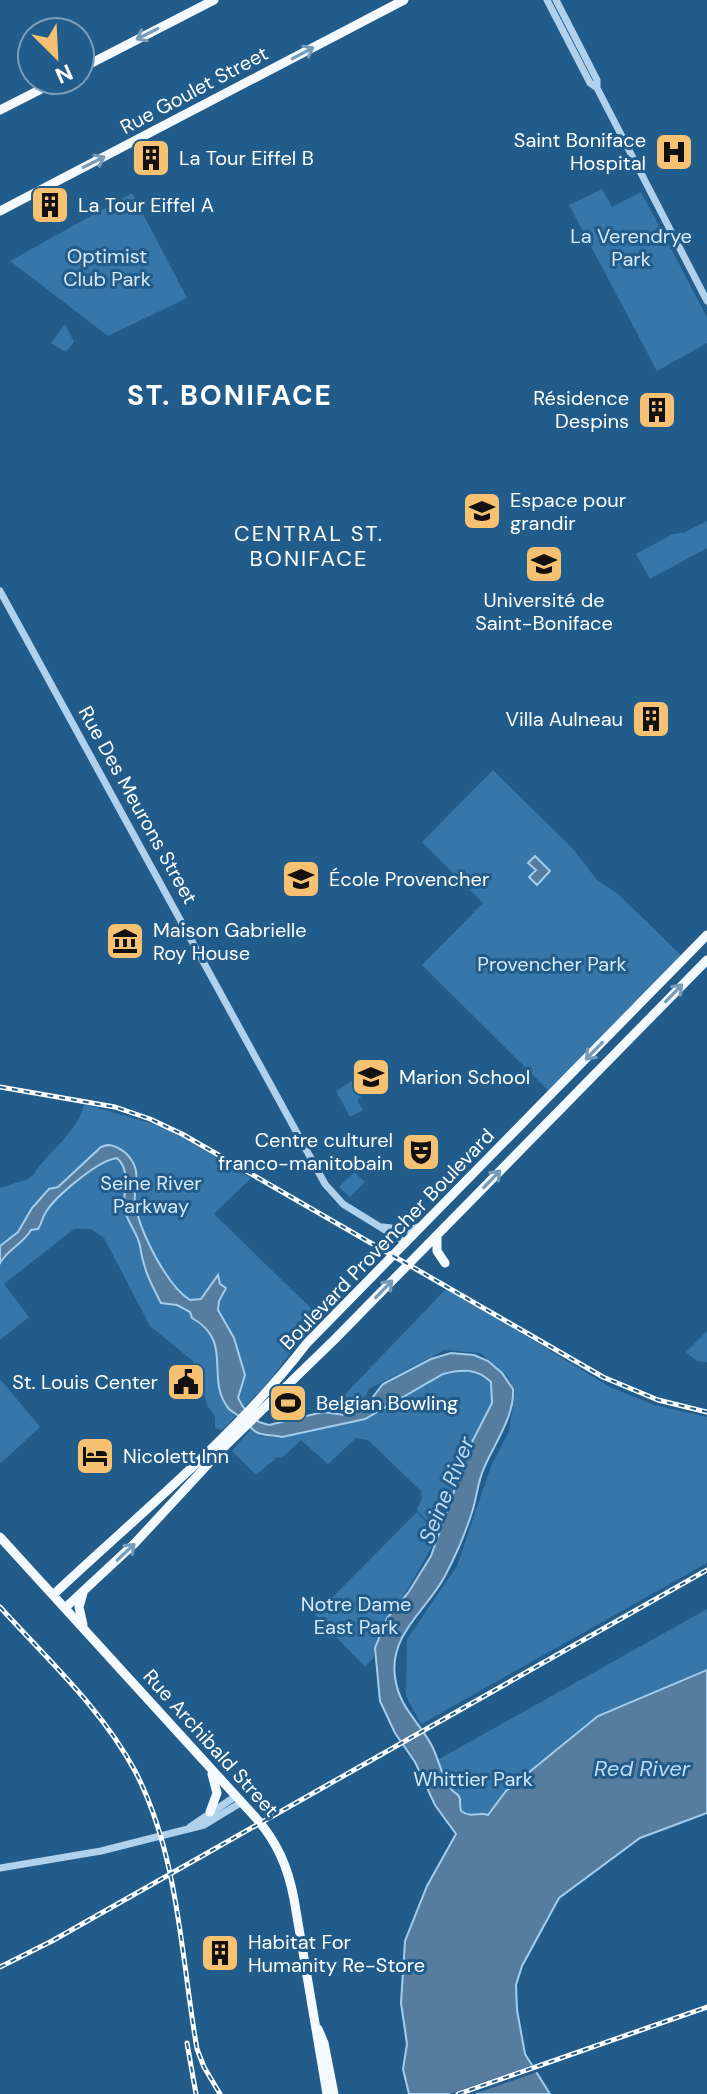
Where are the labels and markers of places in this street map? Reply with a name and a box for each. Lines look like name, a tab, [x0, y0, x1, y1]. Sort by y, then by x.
place label: Saint Boniface Hospital	[514, 127, 646, 176]
hospital icon: Saint Boniface Hospital	[653, 131, 695, 173]
building icon: La Tour Eiffel B	[130, 137, 172, 179]
place label: La Tour Eiffel B	[179, 145, 314, 171]
building icon: La Tour Eiffel A	[29, 184, 71, 226]
place label: La Tour Eiffel A	[78, 192, 214, 218]
place label: Résidence Despins	[533, 385, 629, 434]
building icon: Résidence Despins	[636, 389, 678, 431]
place label: Espace pour grandir	[510, 487, 626, 536]
school or university icon: Espace pour grandir	[461, 490, 503, 532]
school or university icon: Université de Saint-Boniface	[523, 543, 565, 585]
place label: Université de Saint-Boniface	[475, 587, 613, 636]
building icon: Villa Aulneau	[630, 698, 672, 740]
place label: Villa Aulneau	[506, 706, 623, 732]
school or university icon: École Provencher	[280, 858, 322, 900]
place label: École Provencher	[329, 866, 489, 892]
place label: Maison Gabrielle Roy House	[153, 917, 307, 966]
museum icon: Maison Gabrielle Roy House	[104, 920, 146, 962]
school or university icon: Marion School	[350, 1056, 392, 1098]
place label: Marion School	[399, 1064, 530, 1090]
place label: Centre culturel franco-manitobain	[218, 1127, 393, 1176]
theatre icon: Centre culturel franco-manitobain	[400, 1131, 442, 1173]
public building icon: St. Louis Center	[165, 1361, 207, 1403]
place label: St. Louis Center	[12, 1369, 158, 1395]
sports icon: Belgian Bowling	[267, 1382, 309, 1424]
place label: Belgian Bowling	[316, 1390, 458, 1416]
hotel icon: Nicolett Inn	[74, 1435, 116, 1477]
place label: Nicolett Inn	[123, 1443, 229, 1469]
place label: Habitat For Humanity Re-Store	[248, 1929, 425, 1978]
building icon: Habitat For Humanity Re-Store	[199, 1932, 241, 1974]

